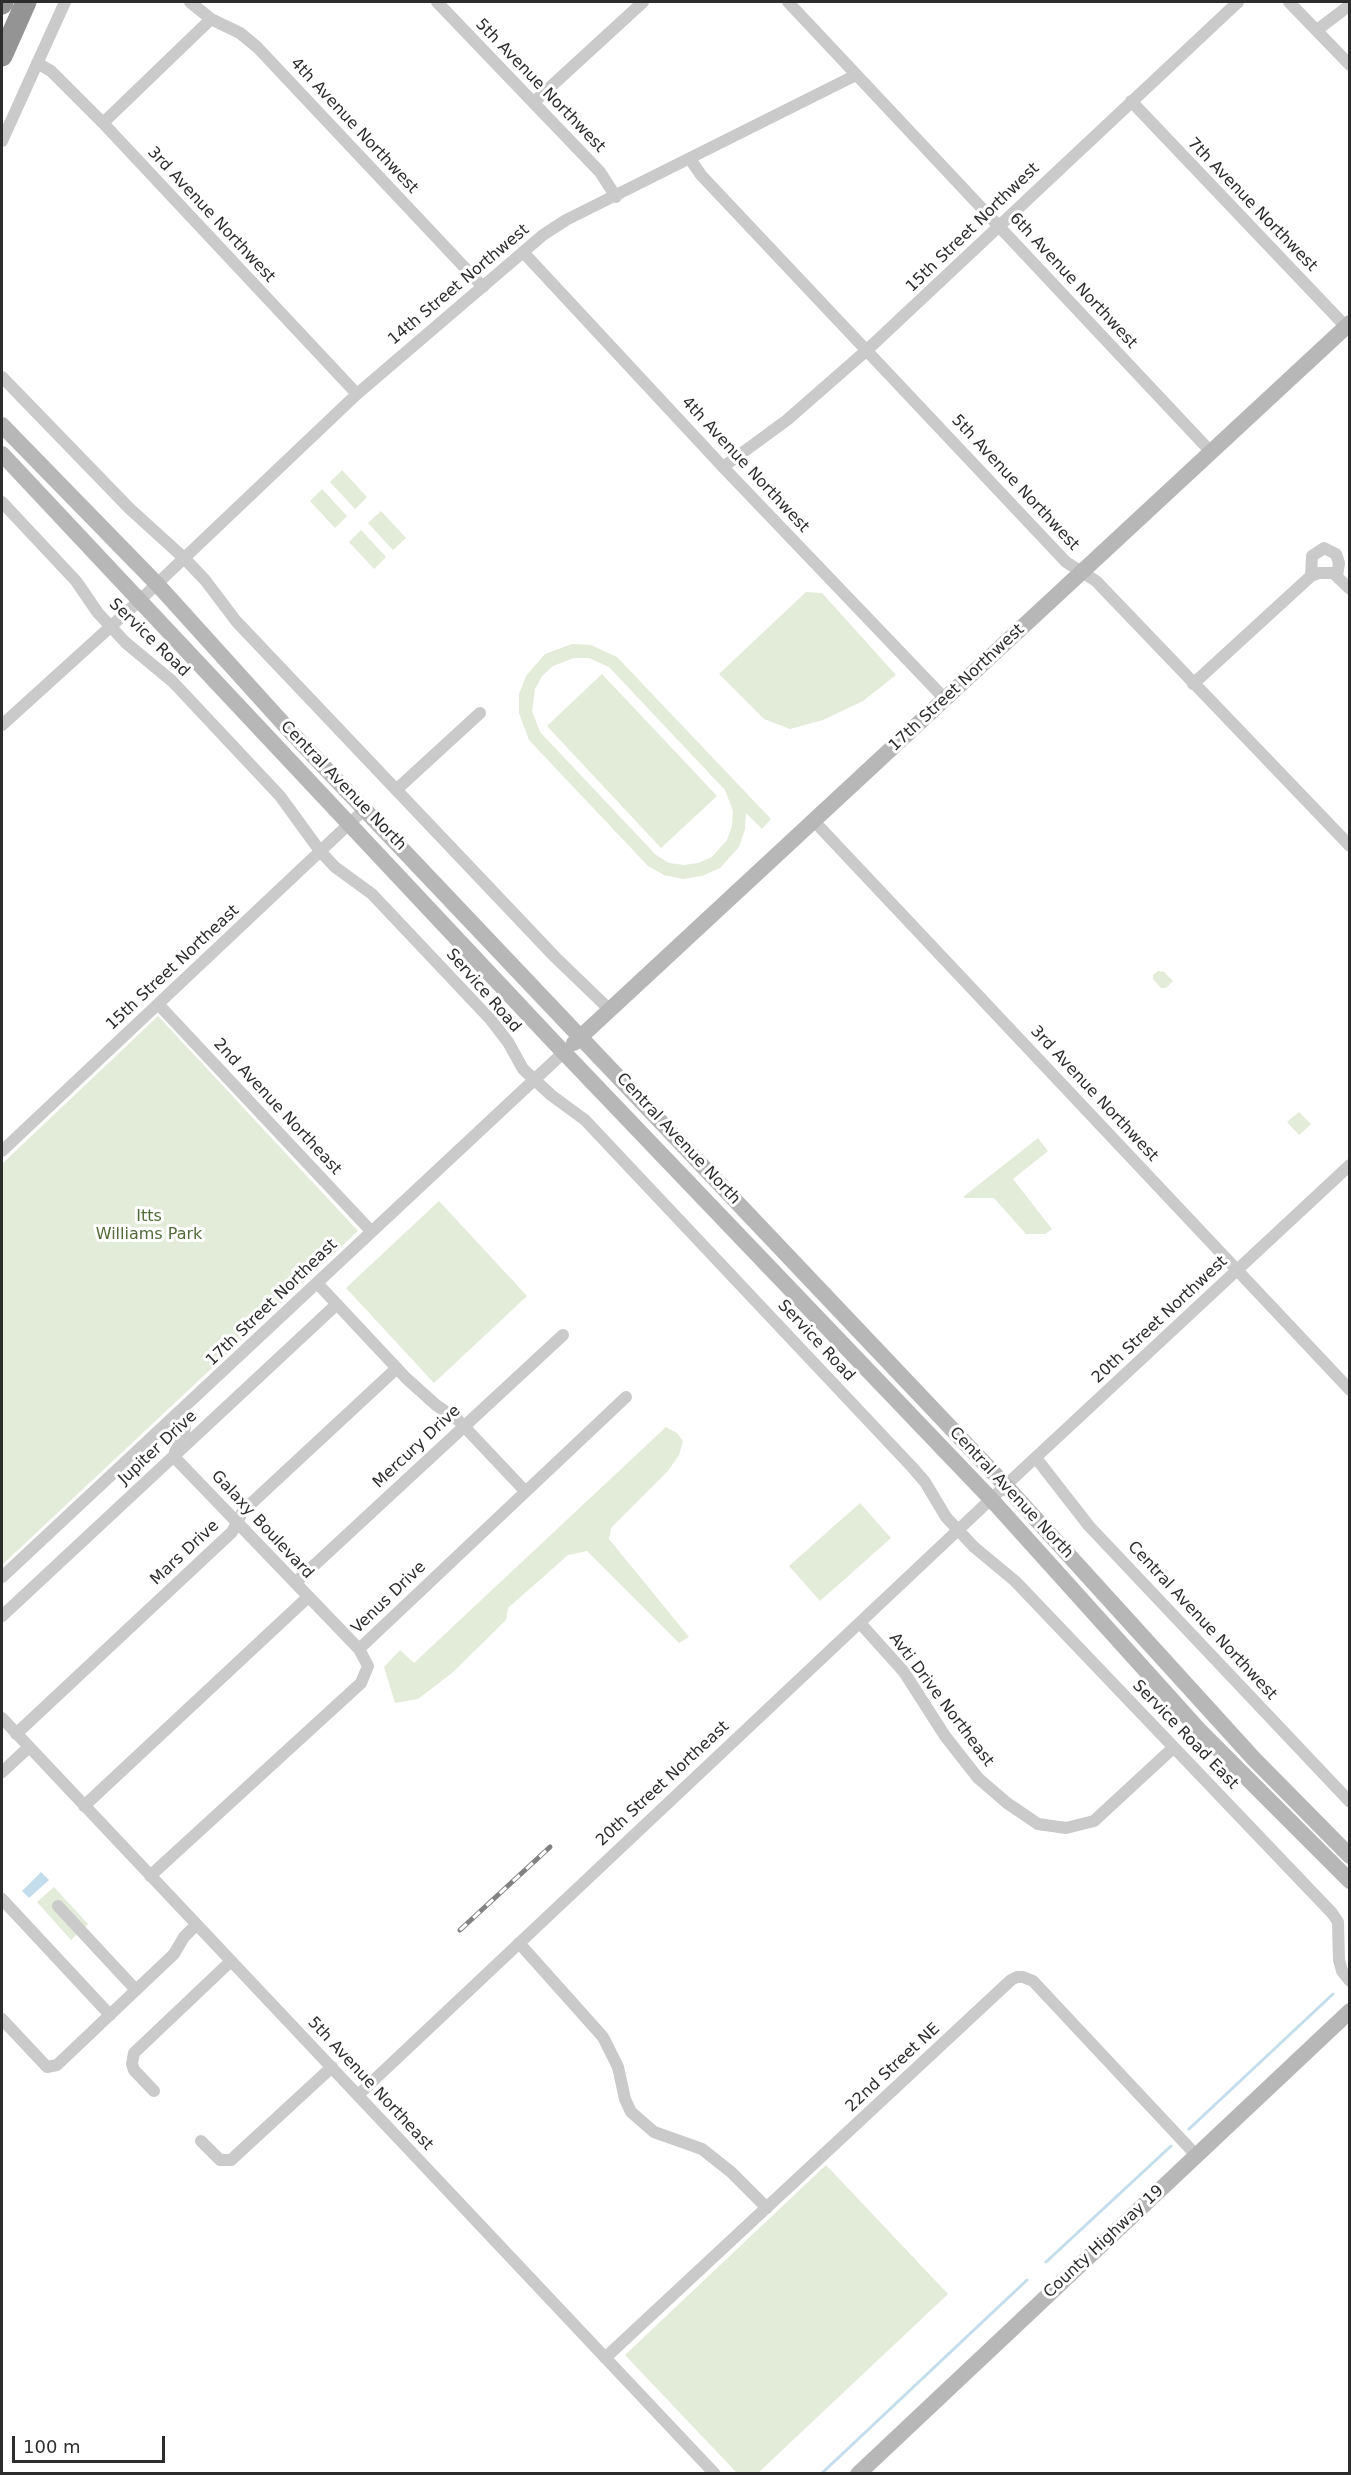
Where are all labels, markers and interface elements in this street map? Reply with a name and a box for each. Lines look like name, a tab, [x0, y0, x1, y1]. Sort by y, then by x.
street label: 5th Avenue Northwest	[471, 15, 609, 157]
street label: 4th Avenue Northwest	[286, 54, 422, 198]
street label: 7th Avenue Northwest	[1183, 134, 1321, 276]
street label: 3rd Avenue Northwest	[143, 143, 279, 287]
street label: 15th Street Northwest	[902, 159, 1044, 297]
street label: 6th Avenue Northwest	[1005, 209, 1141, 353]
street label: 14th Street Northwest	[385, 220, 533, 350]
street label: 4th Avenue Northwest	[677, 393, 813, 537]
street label: 5th Avenue Northwest	[947, 411, 1083, 555]
street label: Service Road	[105, 595, 193, 681]
street label: 17th Street Northwest	[885, 620, 1029, 756]
street label: Central Avenue North	[276, 717, 410, 855]
street label: 15th Street Northeast	[103, 901, 243, 1035]
street label: Service Road	[442, 945, 524, 1037]
street label: 3rd Avenue Northwest	[1026, 1022, 1162, 1166]
street label: 2nd Avenue Northeast	[209, 1035, 345, 1179]
street label: Central Avenue North	[612, 1069, 744, 1209]
park label: Itts Williams Park	[96, 1207, 202, 1245]
street label: 17th Street Northeast	[203, 1235, 341, 1371]
street label: 20th Street Northwest	[1088, 1252, 1232, 1388]
street label: Service Road	[773, 1296, 859, 1386]
street label: Mercury Drive	[369, 1402, 465, 1492]
street label: Jupiter Drive	[115, 1407, 201, 1489]
street label: Central Avenue North	[945, 1423, 1077, 1563]
street label: Galaxy Boulevard	[207, 1467, 317, 1583]
street label: Mars Drive	[147, 1517, 223, 1589]
street label: Central Avenue Northwest	[1123, 1538, 1281, 1704]
street label: Venus Drive	[348, 1558, 430, 1638]
street label: Avti Drive Northeast	[885, 1630, 997, 1770]
street label: Service Road East	[1128, 1677, 1242, 1793]
street label: 20th Street Northeast	[593, 1717, 733, 1851]
street label: 5th Avenue Northeast	[303, 2013, 437, 2155]
street label: 22nd Street NE	[842, 2020, 944, 2116]
street label: County Highway 19	[1040, 2182, 1168, 2302]
scale bar	[15, 2424, 168, 2462]
text: 100 m	[23, 2436, 81, 2457]

